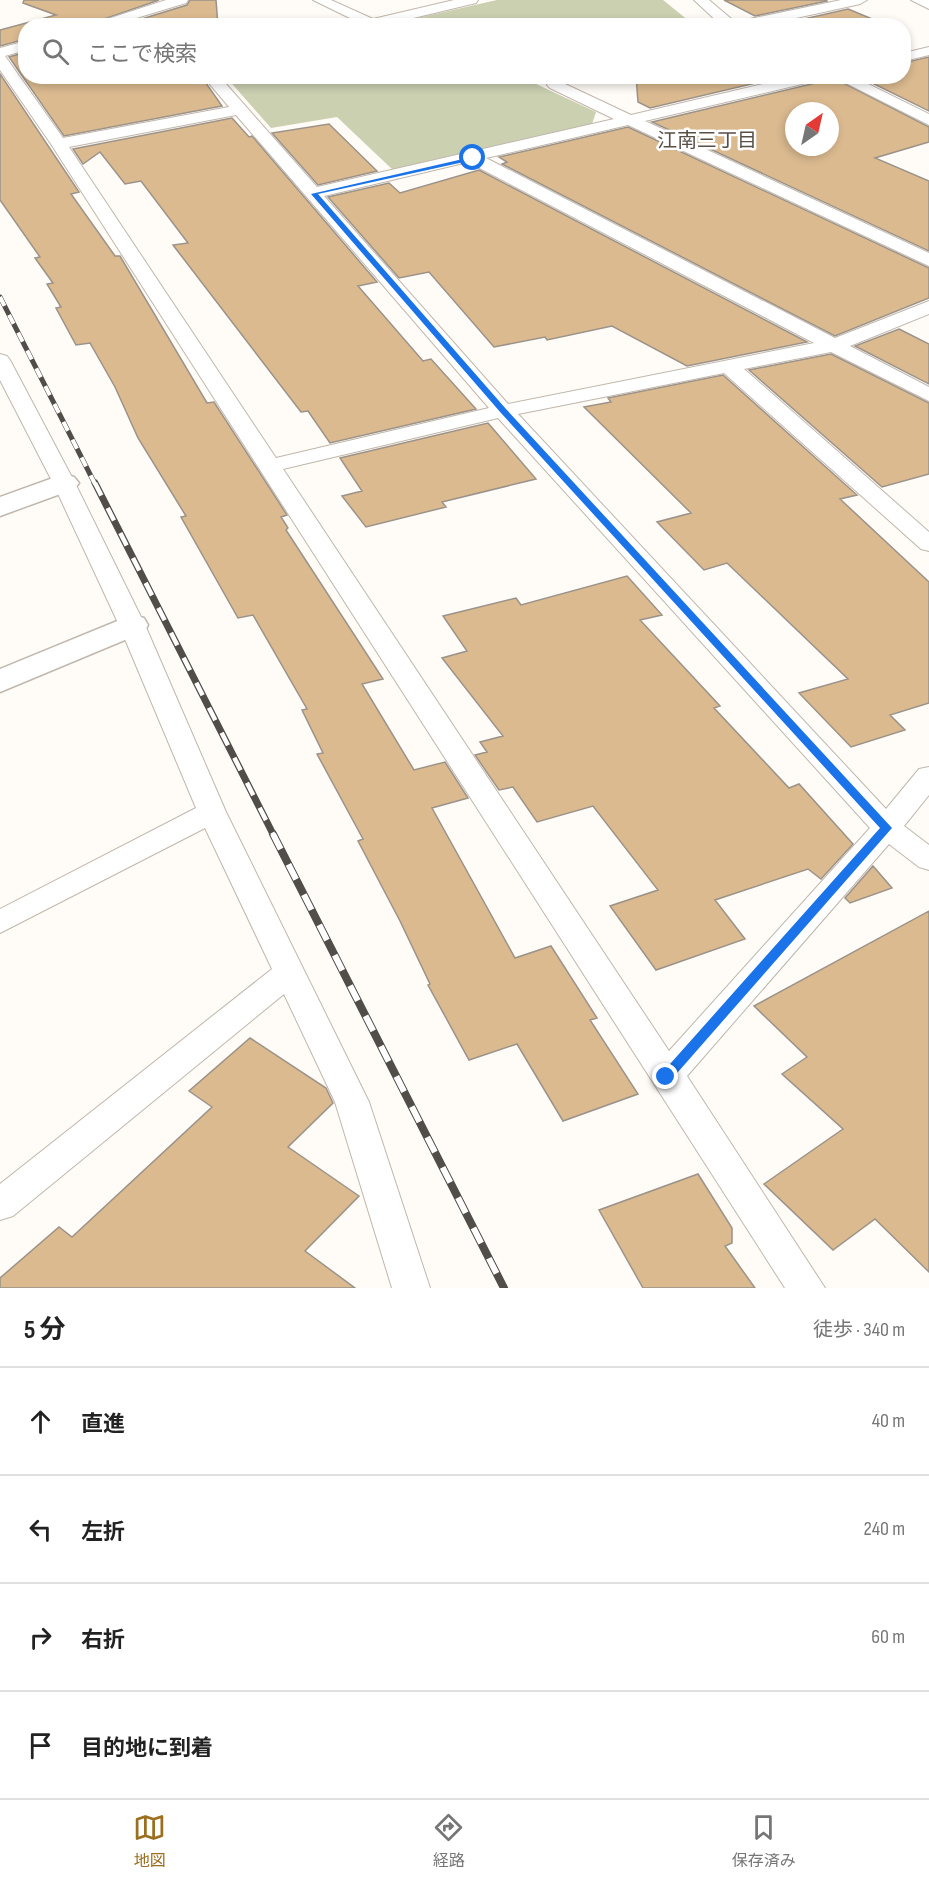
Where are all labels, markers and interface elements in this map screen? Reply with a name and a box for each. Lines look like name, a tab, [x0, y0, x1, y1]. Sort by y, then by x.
search box	[18, 18, 911, 84]
icon: search	[39, 35, 72, 68]
text: ここで検索	[87, 41, 197, 68]
north arrow	[785, 102, 839, 156]
district label: 江南三丁目	[657, 129, 757, 153]
route start	[459, 144, 485, 170]
route end	[652, 1063, 678, 1089]
text: 5 分	[24, 1315, 65, 1346]
text: 徒歩 · 340 m	[813, 1318, 905, 1342]
icon: ahead	[24, 1405, 57, 1438]
text: 40 m	[872, 1409, 905, 1433]
text: 直進	[81, 1411, 125, 1438]
icon: left	[24, 1513, 57, 1546]
text: 240 m	[864, 1517, 905, 1541]
text: 左折	[81, 1519, 125, 1546]
icon: right	[24, 1621, 57, 1654]
text: 60 m	[871, 1625, 905, 1649]
text: 右折	[81, 1627, 125, 1654]
icon: arrive	[24, 1729, 57, 1762]
text: 目的地に到着	[81, 1735, 213, 1762]
tab: 地図	[133, 1811, 166, 1871]
tab: 経路	[432, 1811, 465, 1871]
tab: 保存済み	[732, 1811, 796, 1871]

